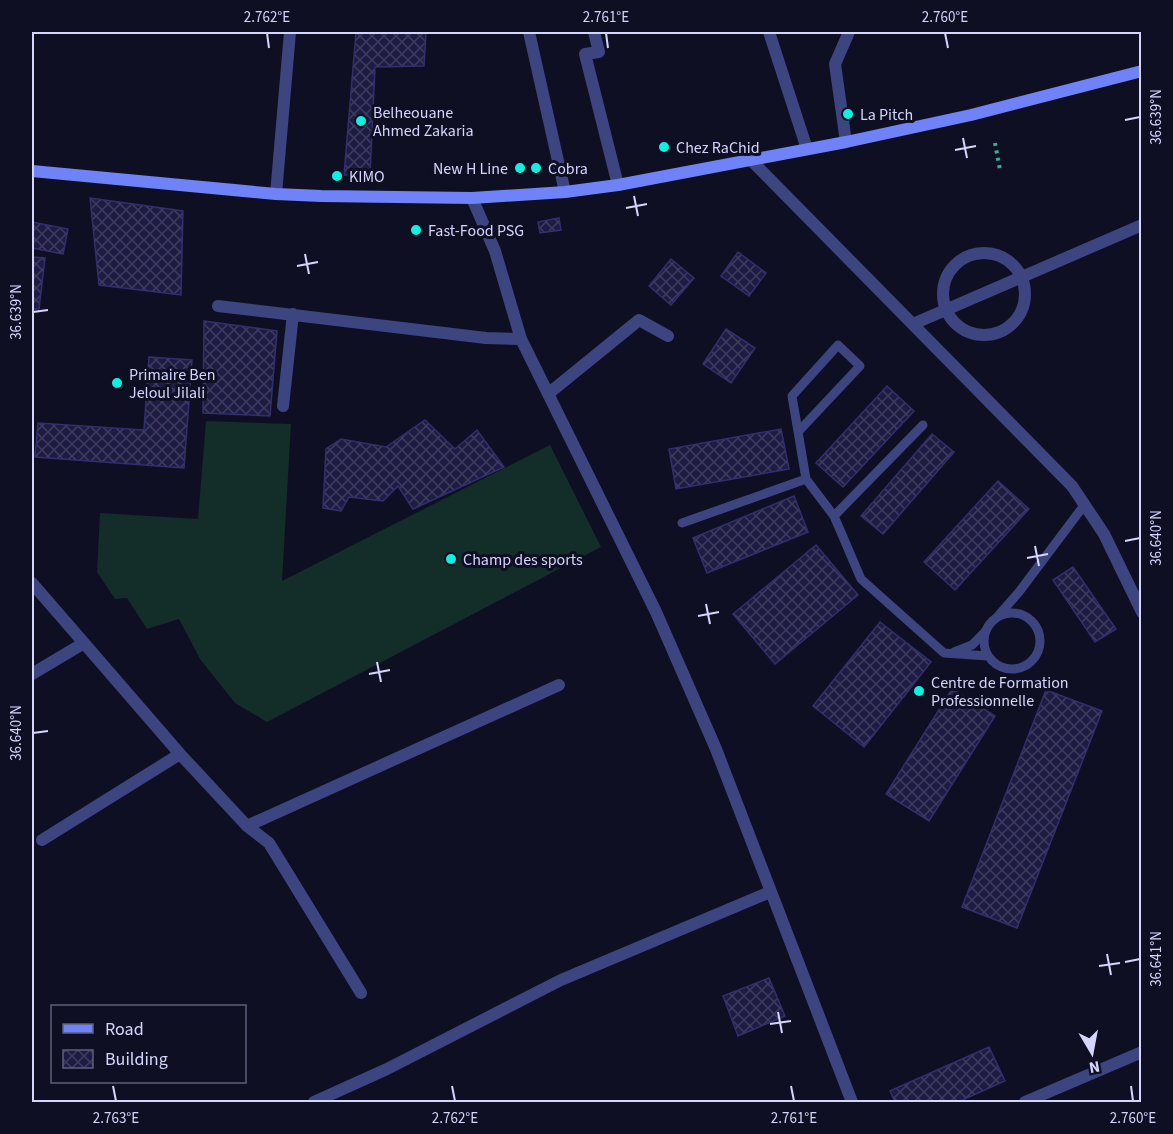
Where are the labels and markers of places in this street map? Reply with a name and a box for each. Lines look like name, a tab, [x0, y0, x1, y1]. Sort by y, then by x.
place label: Belheouane Ahmed Zakaria	[373, 102, 473, 142]
place label: La Pitch	[860, 104, 913, 126]
marker: La Pitch	[841, 107, 855, 121]
marker: Belheouane Ahmed Zakaria	[354, 114, 368, 128]
place label: Chez RaChid	[676, 137, 760, 159]
marker: Chez RaChid	[657, 140, 671, 154]
place label: New H Line	[433, 158, 508, 180]
place label: Cobra	[548, 158, 588, 180]
marker: New H Line	[513, 161, 527, 175]
marker: Cobra	[529, 161, 543, 175]
place label: KIMO	[349, 166, 385, 188]
marker: KIMO	[330, 169, 344, 183]
place label: Fast-Food PSG	[428, 220, 524, 242]
marker: Fast-Food PSG	[409, 223, 423, 237]
place label: Primaire Ben Jeloul Jilali	[129, 364, 215, 404]
marker: Primaire Ben Jeloul Jilali	[110, 376, 124, 390]
place label: Champ des sports	[463, 549, 583, 571]
marker: Champ des sports	[444, 552, 458, 566]
place label: Centre de Formation Professionnelle	[931, 672, 1069, 712]
marker: Centre de Formation Professionnelle	[912, 684, 926, 698]

